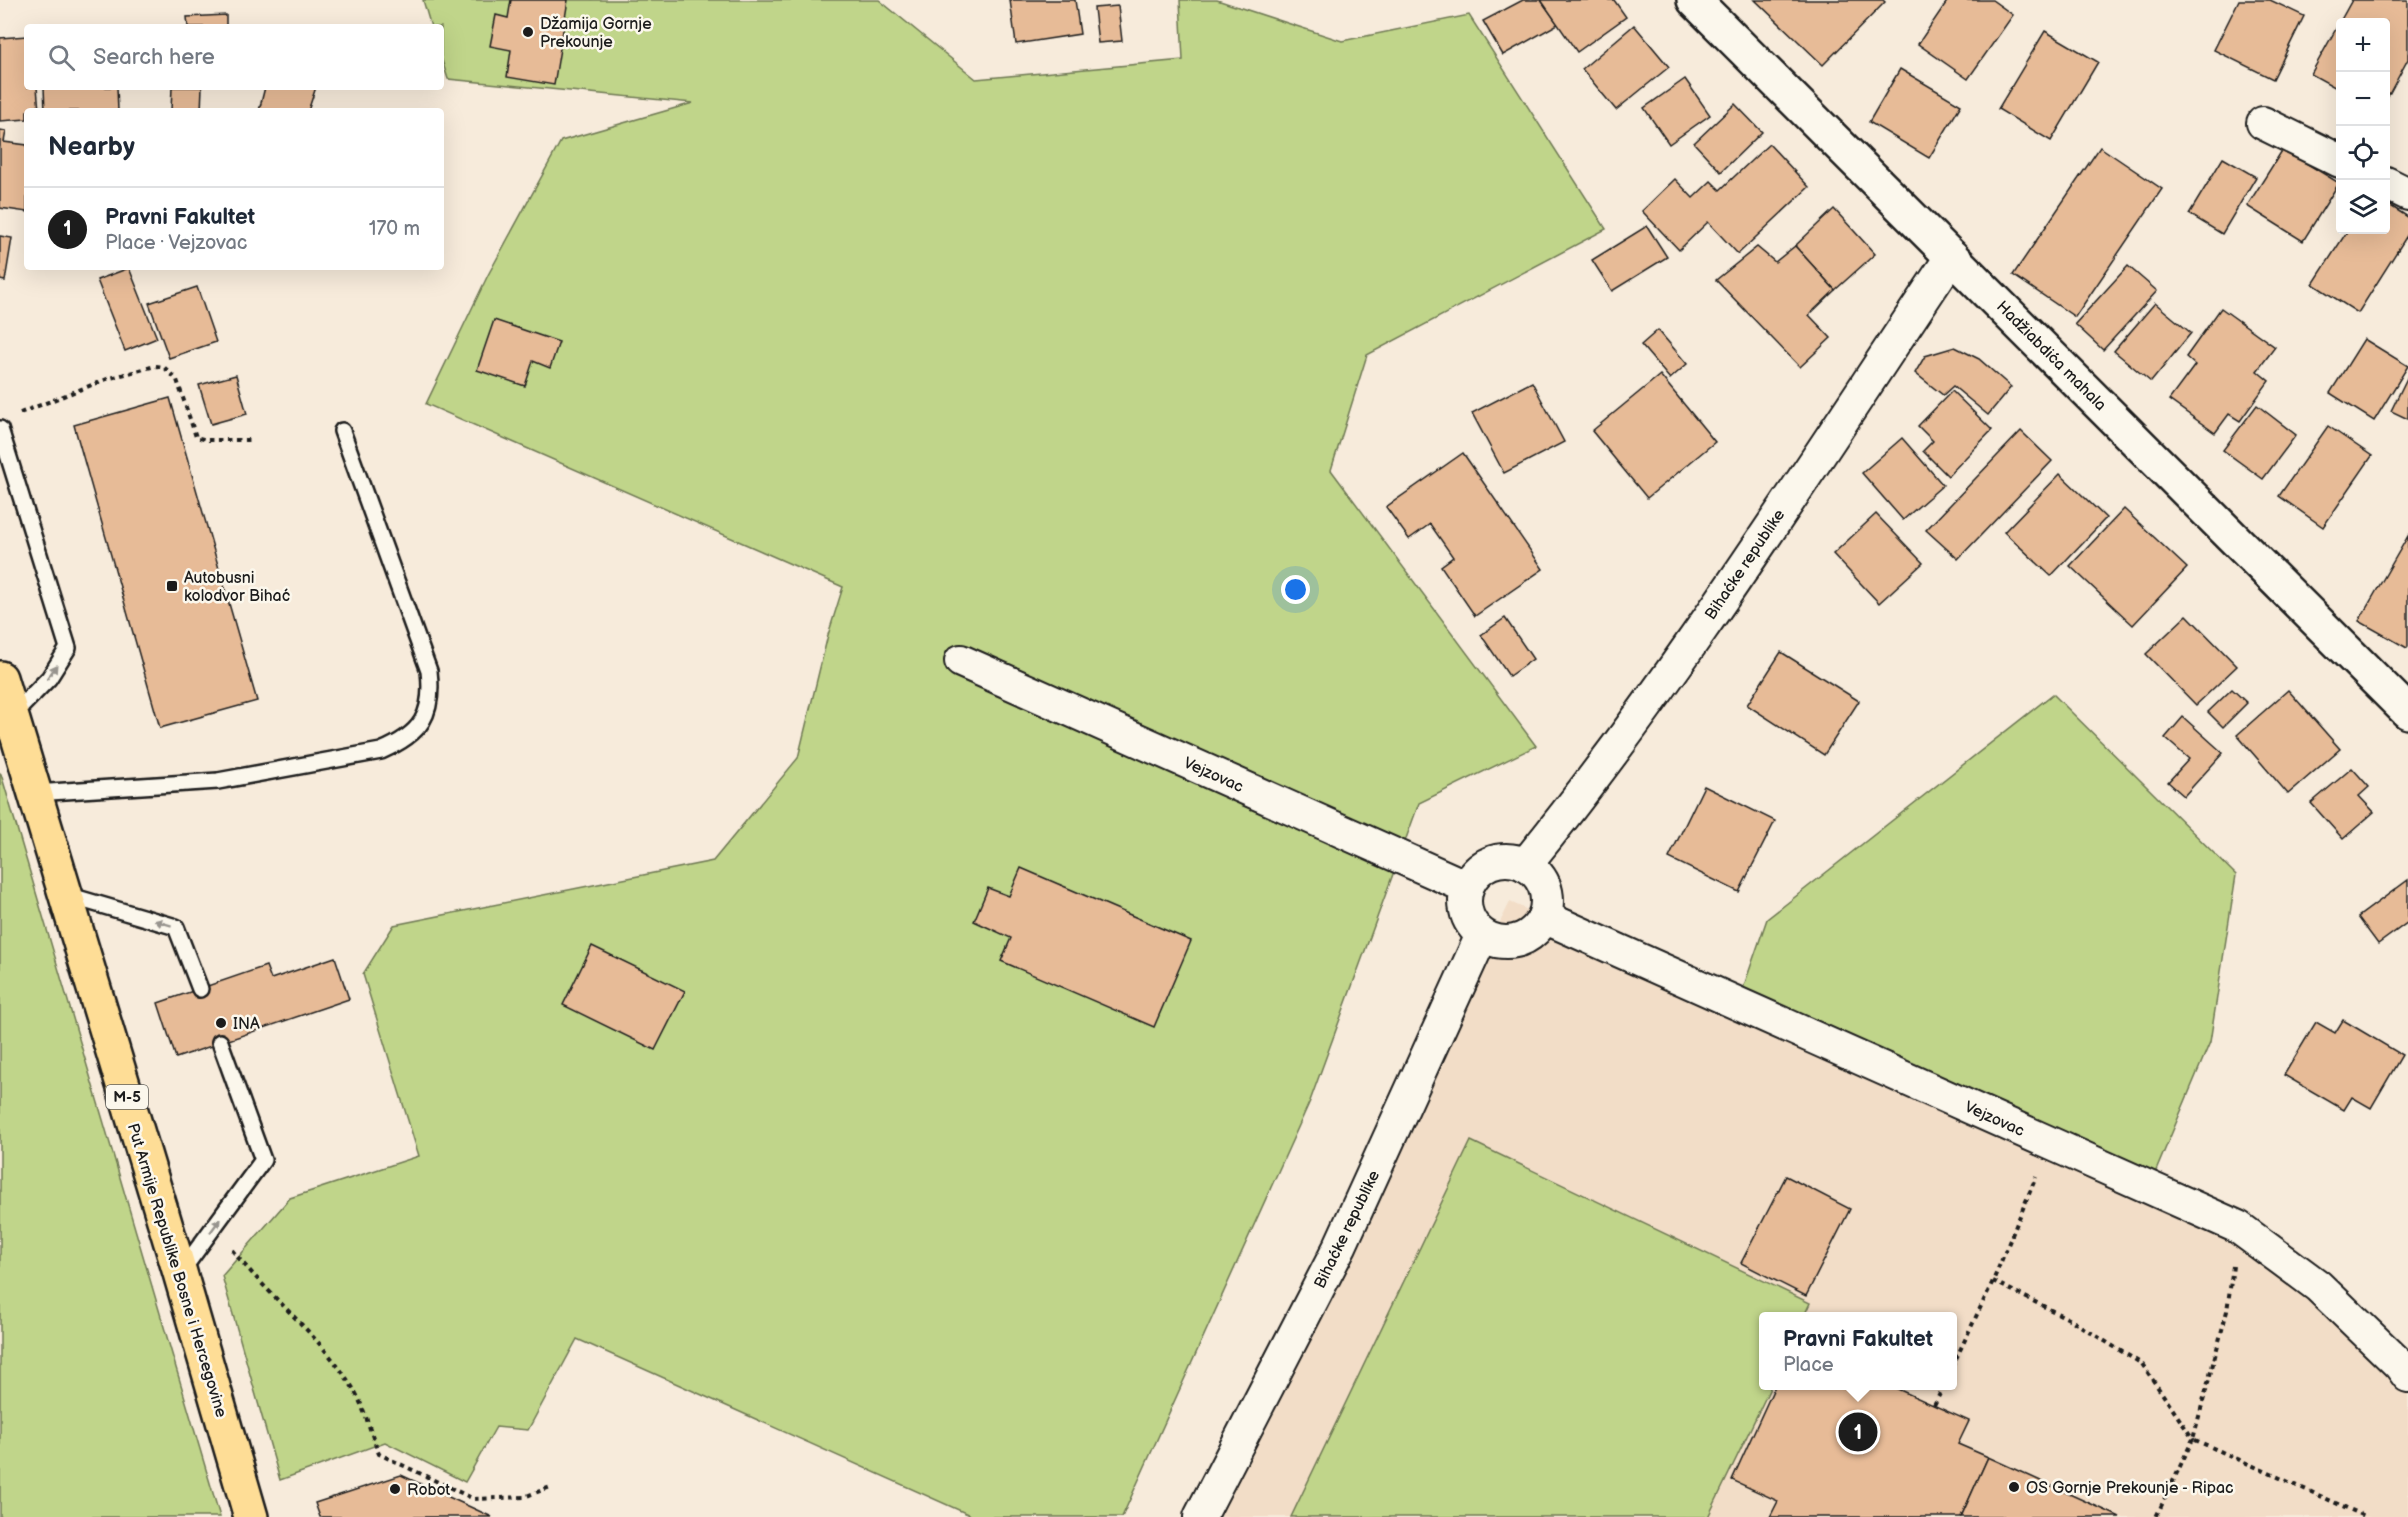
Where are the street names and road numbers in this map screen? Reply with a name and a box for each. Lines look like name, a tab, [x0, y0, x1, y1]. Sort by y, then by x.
street label: Hadžiabdića mahala	[1992, 297, 2110, 415]
street label: Bihaćke republike	[1701, 506, 1789, 624]
street label: Vejzovac	[1181, 754, 1246, 797]
road number: M-5	[106, 1085, 148, 1109]
street label: Vejzovac	[1962, 1098, 2027, 1141]
street label: Put Armije Republike Bosne i Hercegovine	[123, 1121, 231, 1420]
street label: Bihaćke republike	[1311, 1167, 1384, 1292]

